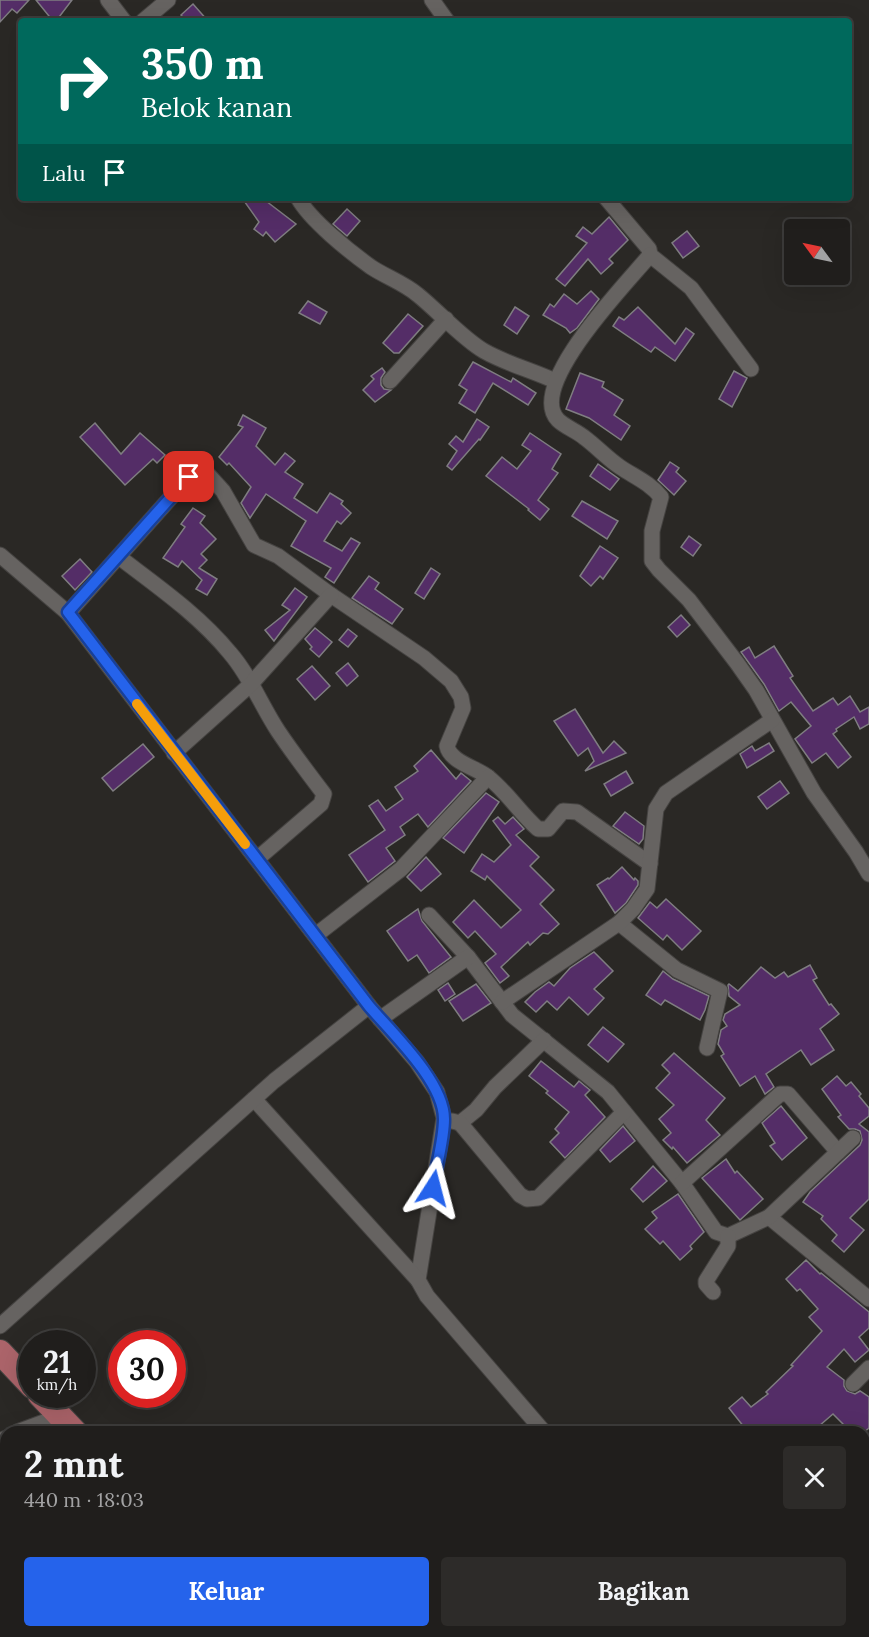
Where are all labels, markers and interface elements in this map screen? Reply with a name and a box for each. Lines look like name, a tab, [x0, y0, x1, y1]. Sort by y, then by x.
text: 350 m	[141, 37, 264, 91]
icon: right	[42, 42, 120, 120]
text: Belok kanan	[141, 90, 292, 124]
icon: arrive	[98, 156, 131, 189]
text: Lalu	[42, 159, 86, 187]
north arrow	[784, 219, 850, 285]
map controls	[784, 219, 850, 285]
pin	[163, 451, 214, 502]
icon: arrive	[172, 460, 205, 493]
position arrow	[401, 1156, 465, 1220]
speed limit sign: 30	[108, 1330, 186, 1408]
text: 21	[43, 1343, 71, 1381]
text: km/h	[37, 1375, 77, 1394]
text: 2 mnt	[24, 1441, 123, 1487]
button: close	[783, 1446, 846, 1509]
text: 440 m · 18:03	[24, 1487, 144, 1512]
button: Keluar	[24, 1557, 429, 1626]
button: Bagikan	[441, 1557, 846, 1626]

